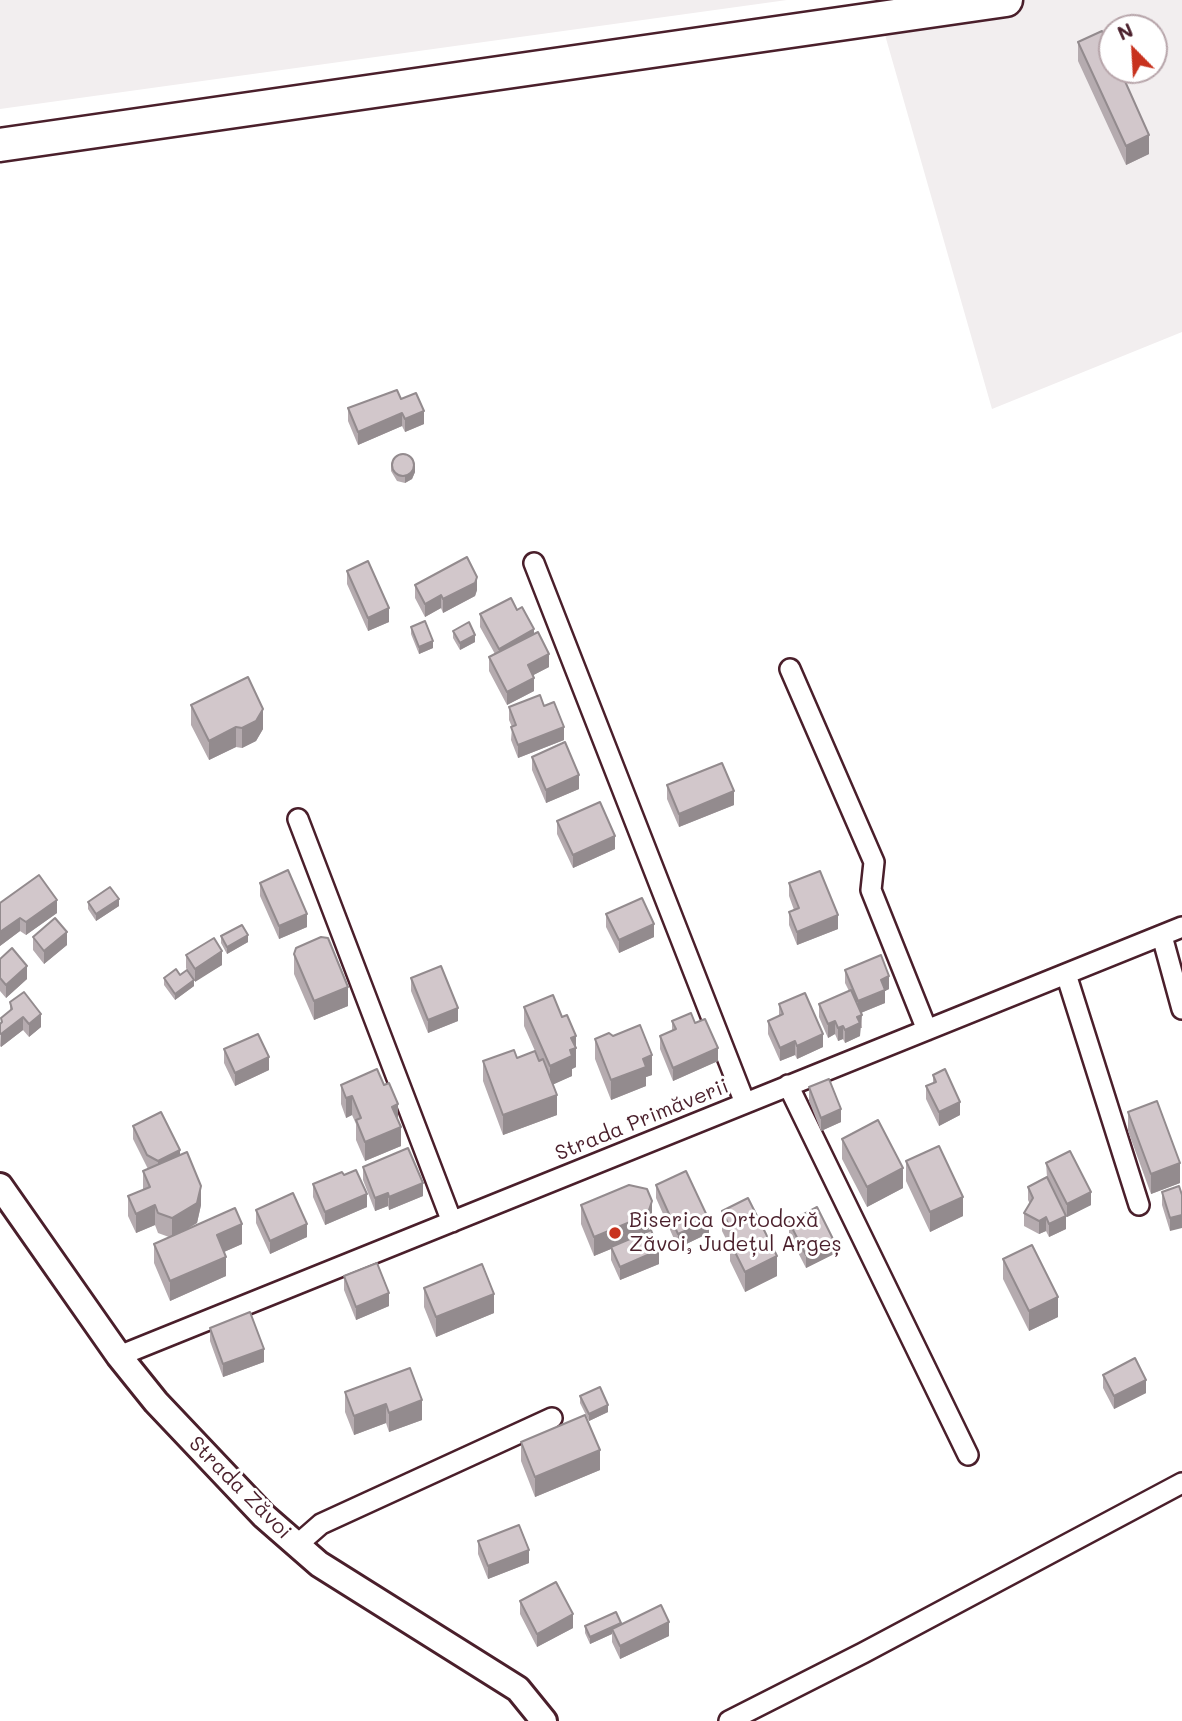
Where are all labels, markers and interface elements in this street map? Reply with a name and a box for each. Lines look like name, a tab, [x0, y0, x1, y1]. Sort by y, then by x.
north arrow	[1098, 14, 1168, 84]
text: N	[1113, 17, 1137, 46]
street label: Strada Primăverii	[552, 1074, 732, 1166]
place label: Biserica Ortodoxă Zăvoi, Județul Argeș	[629, 1208, 842, 1258]
marker: Biserica Ortodoxă Zăvoi, Județul Argeș	[607, 1225, 623, 1241]
street label: Strada Zăvoi	[183, 1431, 297, 1545]

